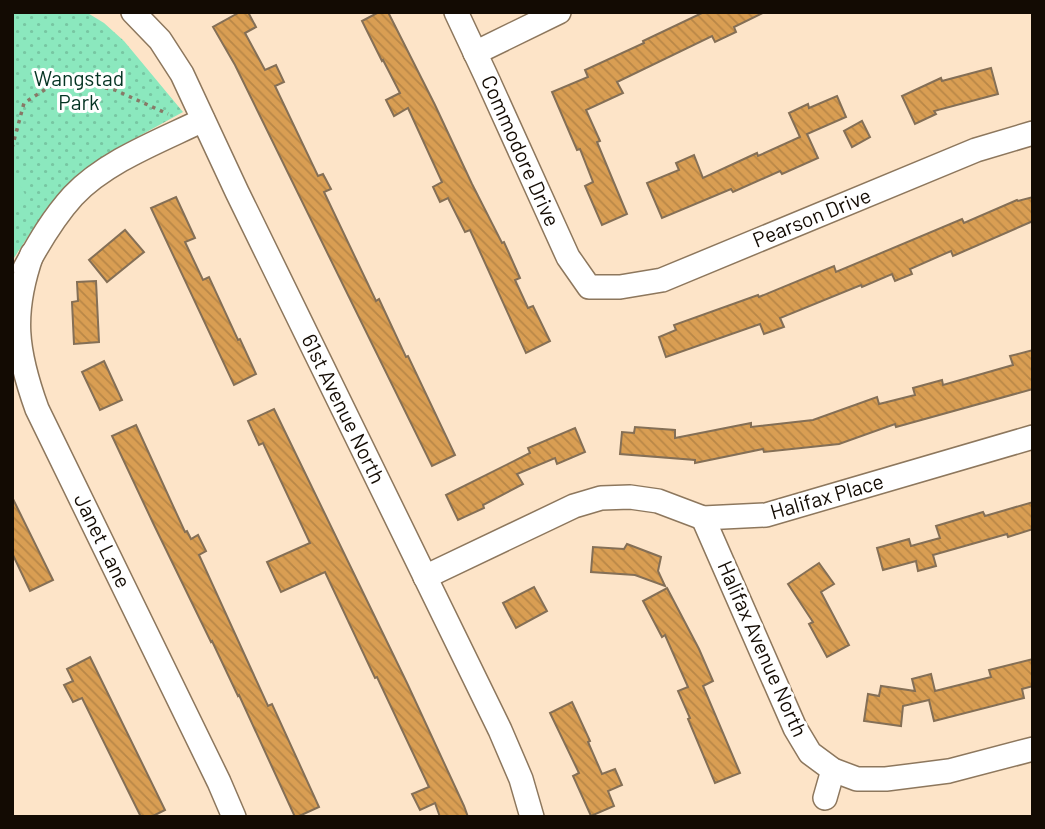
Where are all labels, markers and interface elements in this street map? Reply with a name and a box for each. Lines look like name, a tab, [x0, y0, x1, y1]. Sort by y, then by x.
park label: Wangstad Park	[34, 65, 124, 114]
street label: Commodore Drive	[477, 71, 566, 230]
street label: Pearson Drive	[749, 182, 874, 252]
street label: 61st Avenue North	[297, 330, 391, 487]
street label: Halifax Place	[767, 467, 886, 524]
street label: Janet Lane	[70, 489, 137, 592]
street label: Halifax Avenue North	[713, 556, 813, 740]

